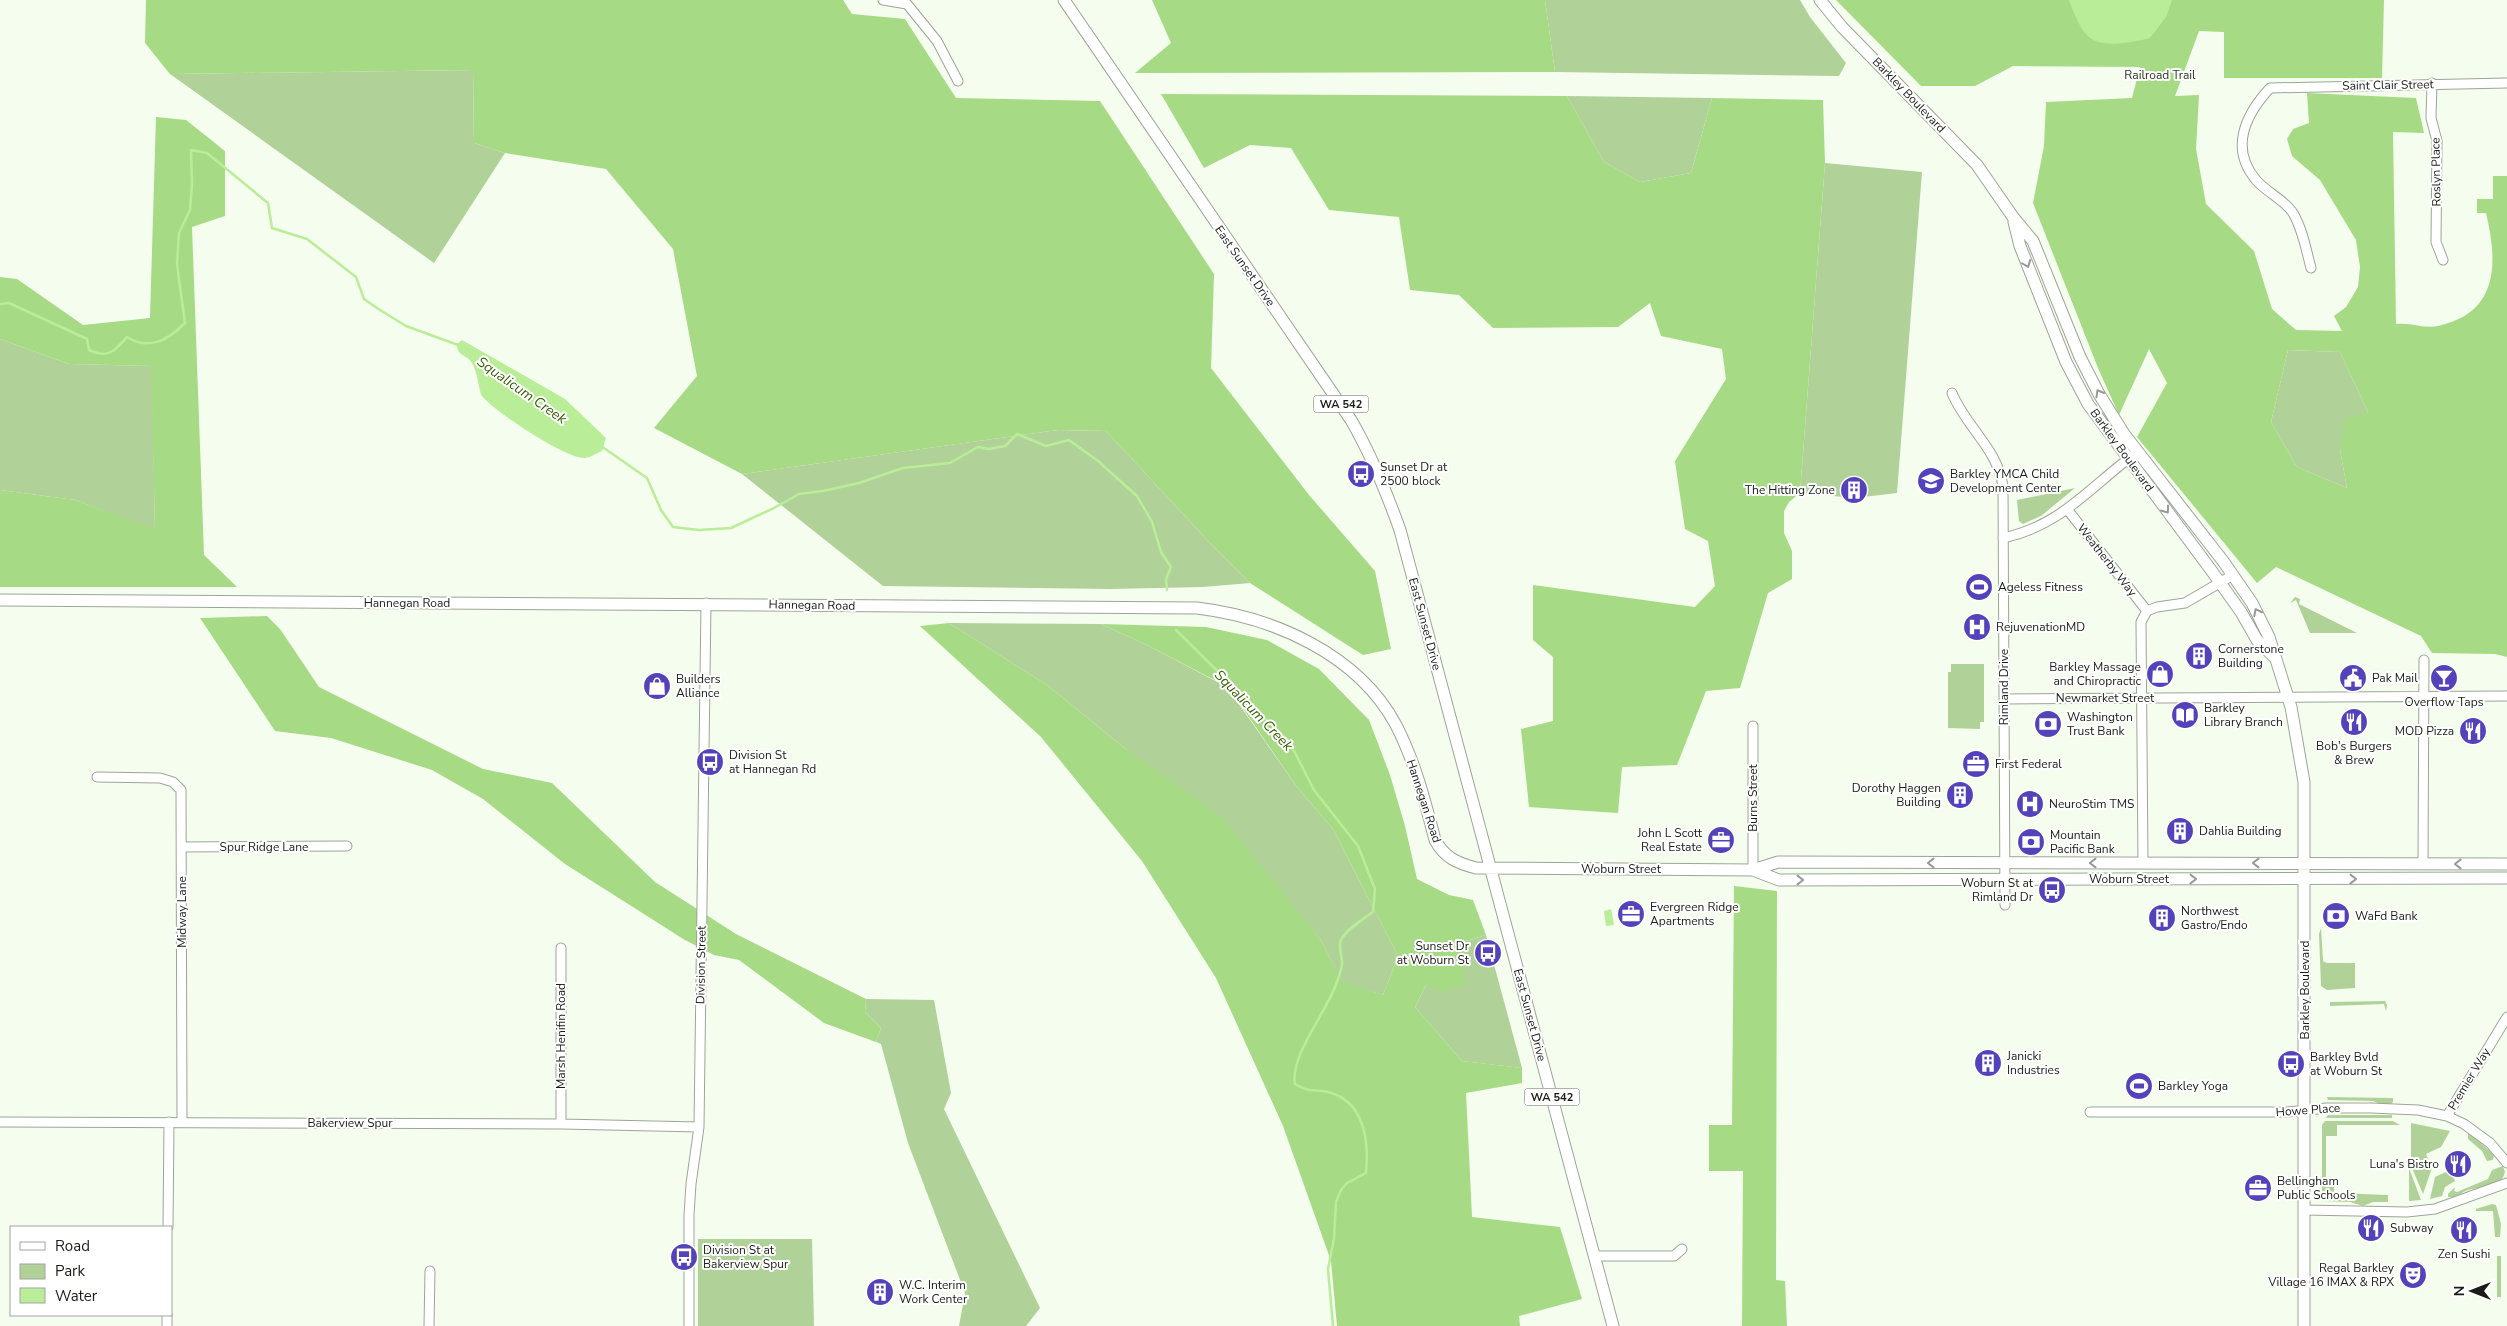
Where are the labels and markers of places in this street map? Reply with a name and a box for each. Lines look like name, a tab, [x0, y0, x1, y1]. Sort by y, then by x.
bus stop icon: Sunset Dr at 2500 block	[1346, 459, 1376, 489]
place label: Sunset Dr at 2500 block	[1380, 459, 1448, 489]
school or university icon: Barkley YMCA Child Development Center	[1916, 466, 1946, 496]
place label: Barkley YMCA Child Development Center	[1950, 466, 2062, 496]
building icon: The Hitting Zone	[1839, 475, 1869, 505]
place label: The Hitting Zone	[1745, 482, 1835, 498]
sports icon: Ageless Fitness	[1964, 572, 1994, 602]
place label: Ageless Fitness	[1998, 579, 2083, 595]
hospital icon: RejuvenationMD	[1962, 612, 1992, 642]
place label: RejuvenationMD	[1996, 619, 2085, 635]
building icon: Cornerstone Building	[2184, 641, 2214, 671]
place label: Cornerstone Building	[2218, 641, 2284, 671]
place label: Barkley Massage and Chiropractic	[2049, 659, 2141, 689]
shop icon: Barkley Massage and Chiropractic	[2145, 659, 2175, 689]
public building icon: Pak Mail	[2338, 663, 2368, 693]
bar icon: Overflow Taps	[2429, 663, 2459, 693]
place label: Pak Mail	[2372, 670, 2418, 686]
shop icon: Builders Alliance	[642, 671, 672, 701]
place label: Builders Alliance	[676, 671, 721, 701]
place label: Overflow Taps	[2405, 694, 2484, 710]
library icon: Barkley Library Branch	[2170, 700, 2200, 730]
place label: Barkley Library Branch	[2204, 700, 2283, 730]
restaurant icon: Bob's Burgers & Brew	[2339, 707, 2369, 737]
bank icon: Washington Trust Bank	[2033, 709, 2063, 739]
place label: Washington Trust Bank	[2067, 709, 2133, 739]
restaurant icon: MOD Pizza	[2458, 716, 2488, 746]
place label: MOD Pizza	[2395, 723, 2454, 739]
place label: Bob's Burgers & Brew	[2316, 738, 2392, 768]
bus stop icon: Division St at Hannegan Rd	[695, 747, 725, 777]
place label: Division St at Hannegan Rd	[729, 747, 816, 777]
office icon: First Federal	[1961, 749, 1991, 779]
place label: First Federal	[1995, 756, 2062, 772]
place label: Dorothy Haggen Building	[1852, 780, 1941, 810]
building icon: Dorothy Haggen Building	[1945, 780, 1975, 810]
hospital icon: NeuroStim TMS	[2015, 789, 2045, 819]
place label: NeuroStim TMS	[2049, 796, 2134, 812]
building icon: Dahlia Building	[2165, 816, 2195, 846]
place label: Dahlia Building	[2199, 823, 2282, 839]
place label: John L Scott Real Estate	[1636, 825, 1703, 855]
office icon: John L Scott Real Estate	[1706, 825, 1736, 855]
bank icon: Mountain Pacific Bank	[2016, 827, 2046, 857]
place label: Mountain Pacific Bank	[2050, 827, 2116, 857]
place label: Woburn St at Rimland Dr	[1961, 875, 2034, 905]
bus stop icon: Woburn St at Rimland Dr	[2037, 875, 2067, 905]
office icon: Evergreen Ridge Apartments	[1616, 899, 1646, 929]
place label: Evergreen Ridge Apartments	[1650, 899, 1739, 929]
bank icon: WaFd Bank	[2321, 901, 2351, 931]
building icon: Northwest Gastro/Endo	[2147, 903, 2177, 933]
place label: Northwest Gastro/Endo	[2181, 903, 2248, 933]
place label: WaFd Bank	[2355, 908, 2419, 924]
place label: Sunset Dr at Woburn St	[1397, 938, 1470, 968]
bus stop icon: Sunset Dr at Woburn St	[1473, 938, 1503, 968]
building icon: Janicki Industries	[1973, 1048, 2003, 1078]
place label: Janicki Industries	[2006, 1048, 2060, 1078]
bus stop icon: Barkley Bvld at Woburn St	[2276, 1049, 2306, 1079]
place label: Barkley Bvld at Woburn St	[2310, 1049, 2383, 1079]
sports icon: Barkley Yoga	[2124, 1071, 2154, 1101]
place label: Barkley Yoga	[2158, 1078, 2228, 1094]
restaurant icon: Luna's Bistro	[2443, 1149, 2473, 1179]
place label: Luna's Bistro	[2369, 1156, 2439, 1172]
office icon: Bellingham Public Schools	[2243, 1173, 2273, 1203]
place label: Bellingham Public Schools	[2277, 1173, 2356, 1203]
restaurant icon: Subway	[2356, 1213, 2386, 1243]
restaurant icon: Zen Sushi	[2449, 1215, 2479, 1245]
place label: Subway	[2390, 1220, 2434, 1236]
bus stop icon: Division St at Bakerview Spur	[669, 1242, 699, 1272]
place label: Division St at Bakerview Spur	[703, 1242, 789, 1272]
place label: Zen Sushi	[2438, 1246, 2490, 1262]
place label: Regal Barkley Village 16 IMAX & RPX	[2267, 1260, 2395, 1290]
theatre icon: Regal Barkley Village 16 IMAX & RPX	[2398, 1260, 2428, 1290]
building icon: W.C. Interim Work Center	[865, 1277, 895, 1307]
place label: W.C. Interim Work Center	[899, 1277, 968, 1307]

